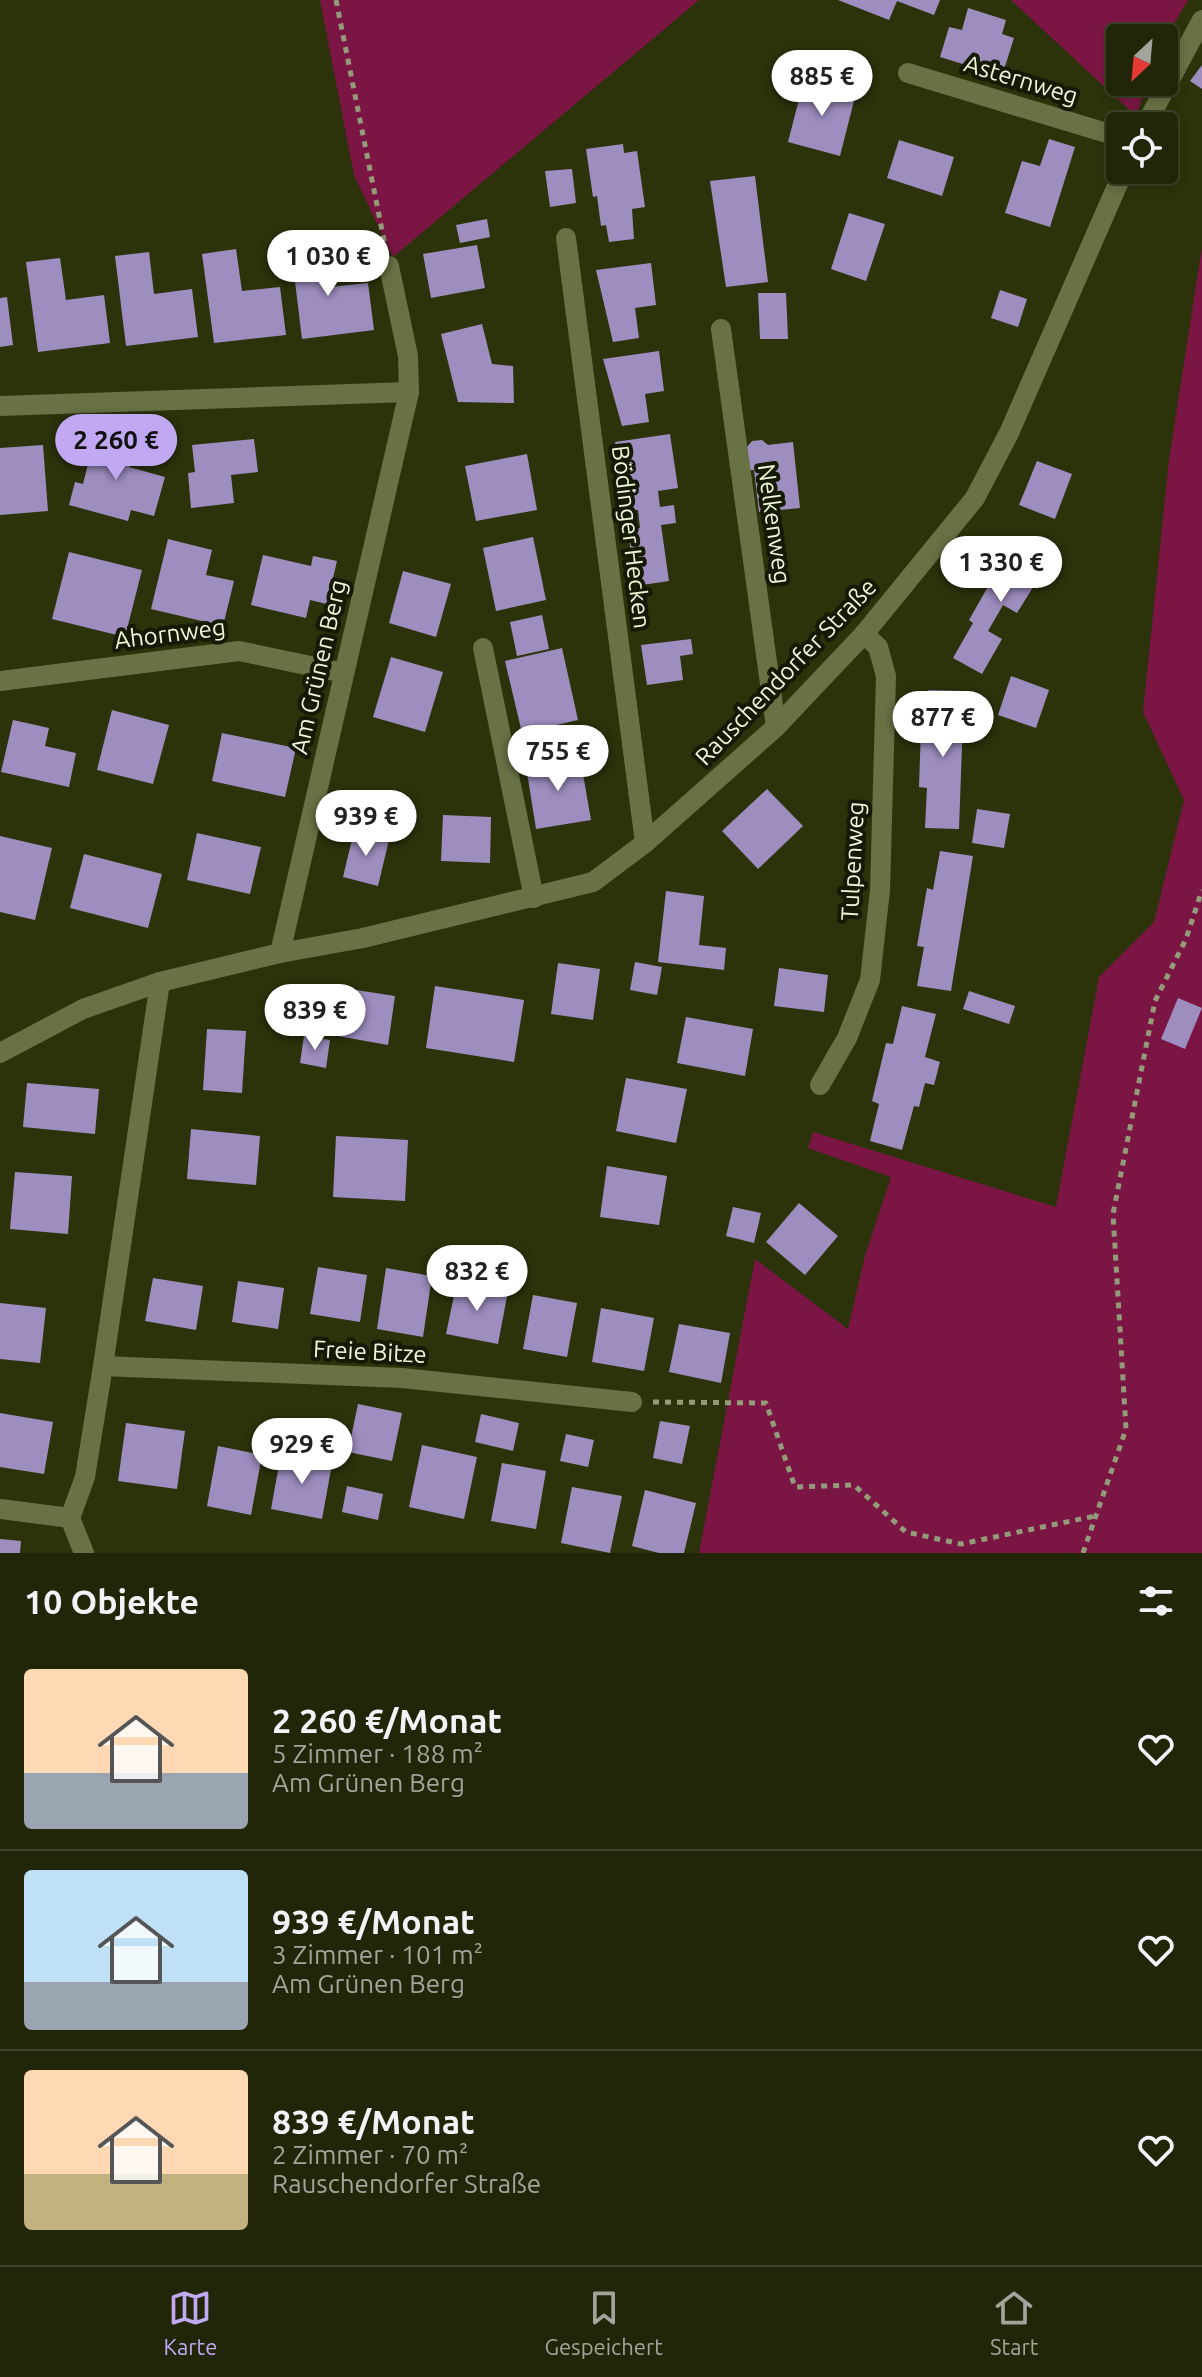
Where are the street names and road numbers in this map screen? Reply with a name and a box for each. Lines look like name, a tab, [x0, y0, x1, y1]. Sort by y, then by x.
street label: Asternweg	[961, 49, 1081, 110]
street label: Bödinger Hecken	[607, 444, 656, 630]
street label: Nelkenweg	[753, 462, 796, 586]
street label: Rauschendorfer Straße	[690, 573, 882, 770]
street label: Am Grünen Berg	[285, 577, 352, 757]
street label: Ahornweg	[113, 613, 227, 654]
street label: Tulpenweg	[836, 801, 869, 921]
street label: Freie Bitze	[313, 1335, 428, 1368]

